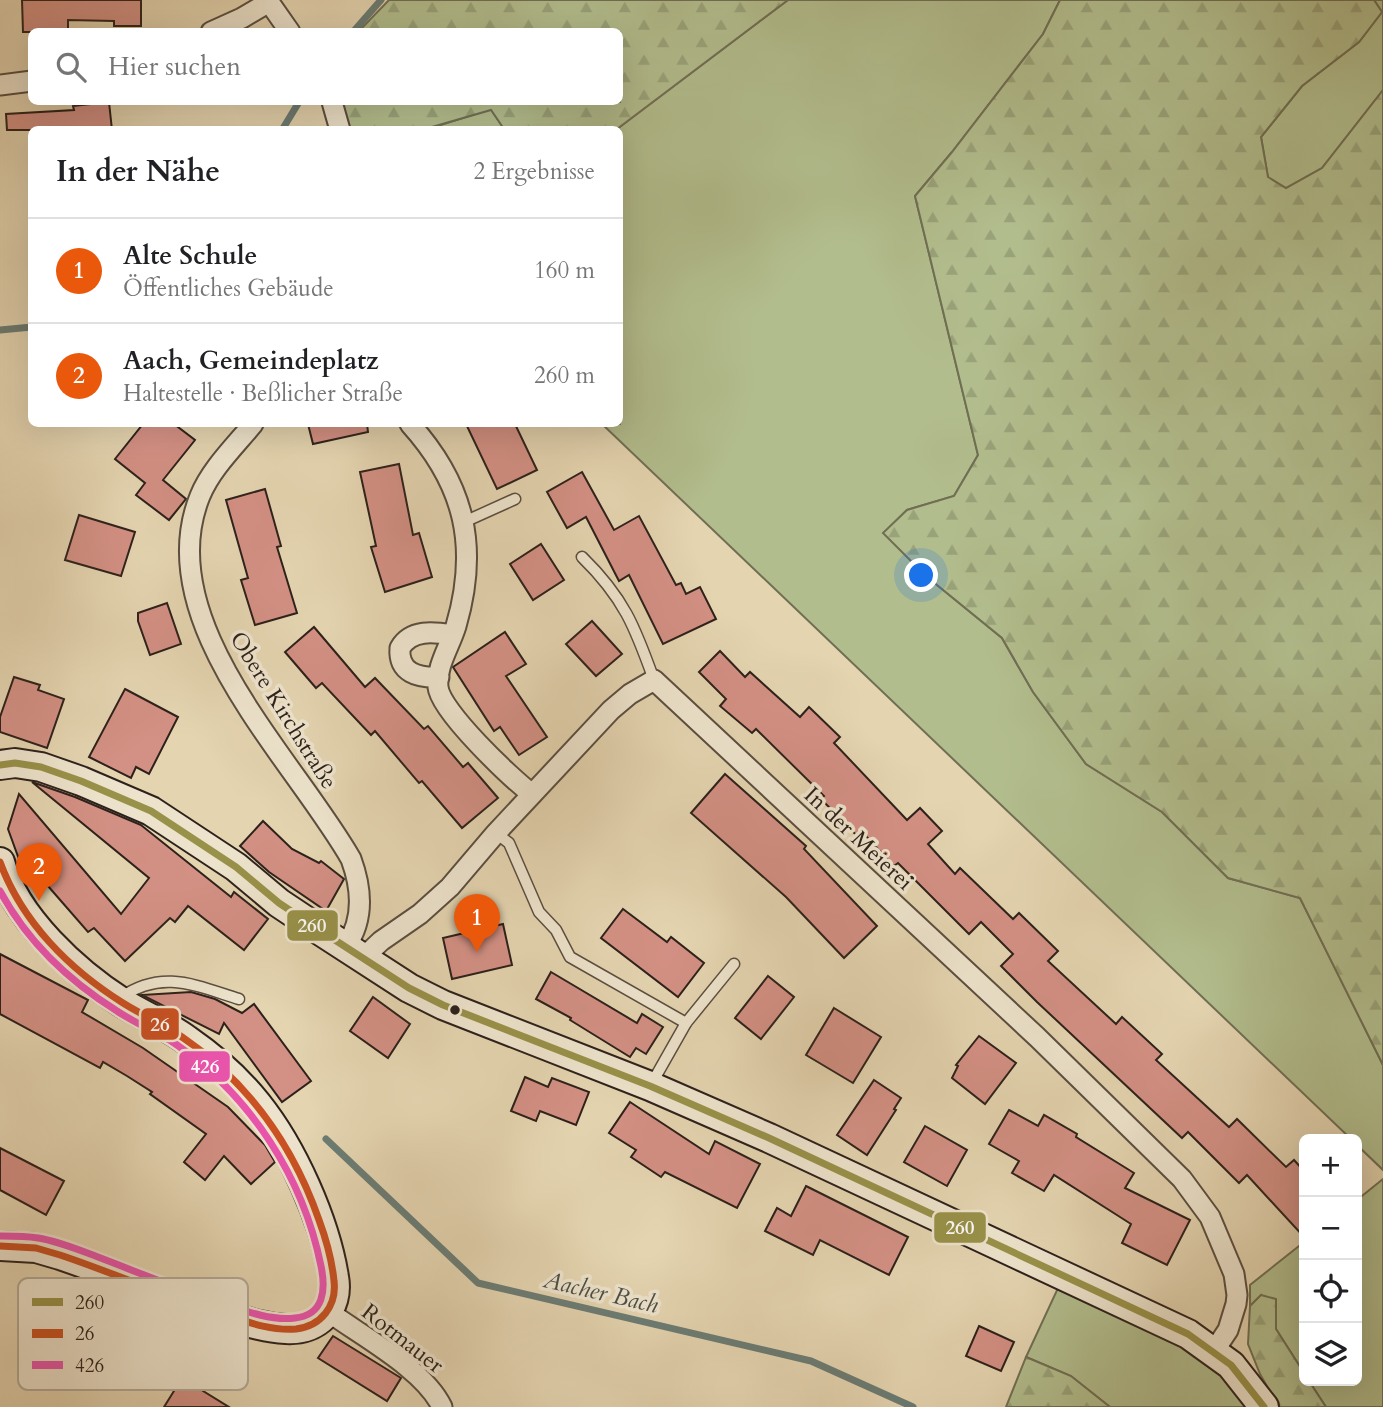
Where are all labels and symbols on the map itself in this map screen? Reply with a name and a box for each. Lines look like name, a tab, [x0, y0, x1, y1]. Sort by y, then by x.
your location	[904, 558, 938, 592]
street label: Obere Kirchstraße	[223, 626, 344, 795]
street label: In der Meierei	[797, 780, 920, 897]
pin: 2	[16, 843, 62, 901]
pin: 1	[454, 894, 500, 952]
line badge: 260	[286, 909, 339, 942]
text: 260	[297, 913, 327, 939]
unlabelled marker	[448, 1003, 462, 1017]
line badge: 26	[140, 1007, 180, 1041]
text: 26	[150, 1012, 170, 1038]
line badge: 426	[178, 1050, 231, 1083]
text: 426	[190, 1054, 220, 1080]
line badge: 260	[933, 1211, 987, 1244]
text: 260	[945, 1215, 975, 1241]
water label: Aacher Bach	[539, 1263, 662, 1322]
legend	[18, 1278, 248, 1390]
text: 260	[75, 1290, 104, 1316]
street label: Rotmauer	[355, 1296, 451, 1381]
text: 26	[75, 1321, 94, 1347]
text: 426	[75, 1353, 104, 1379]

